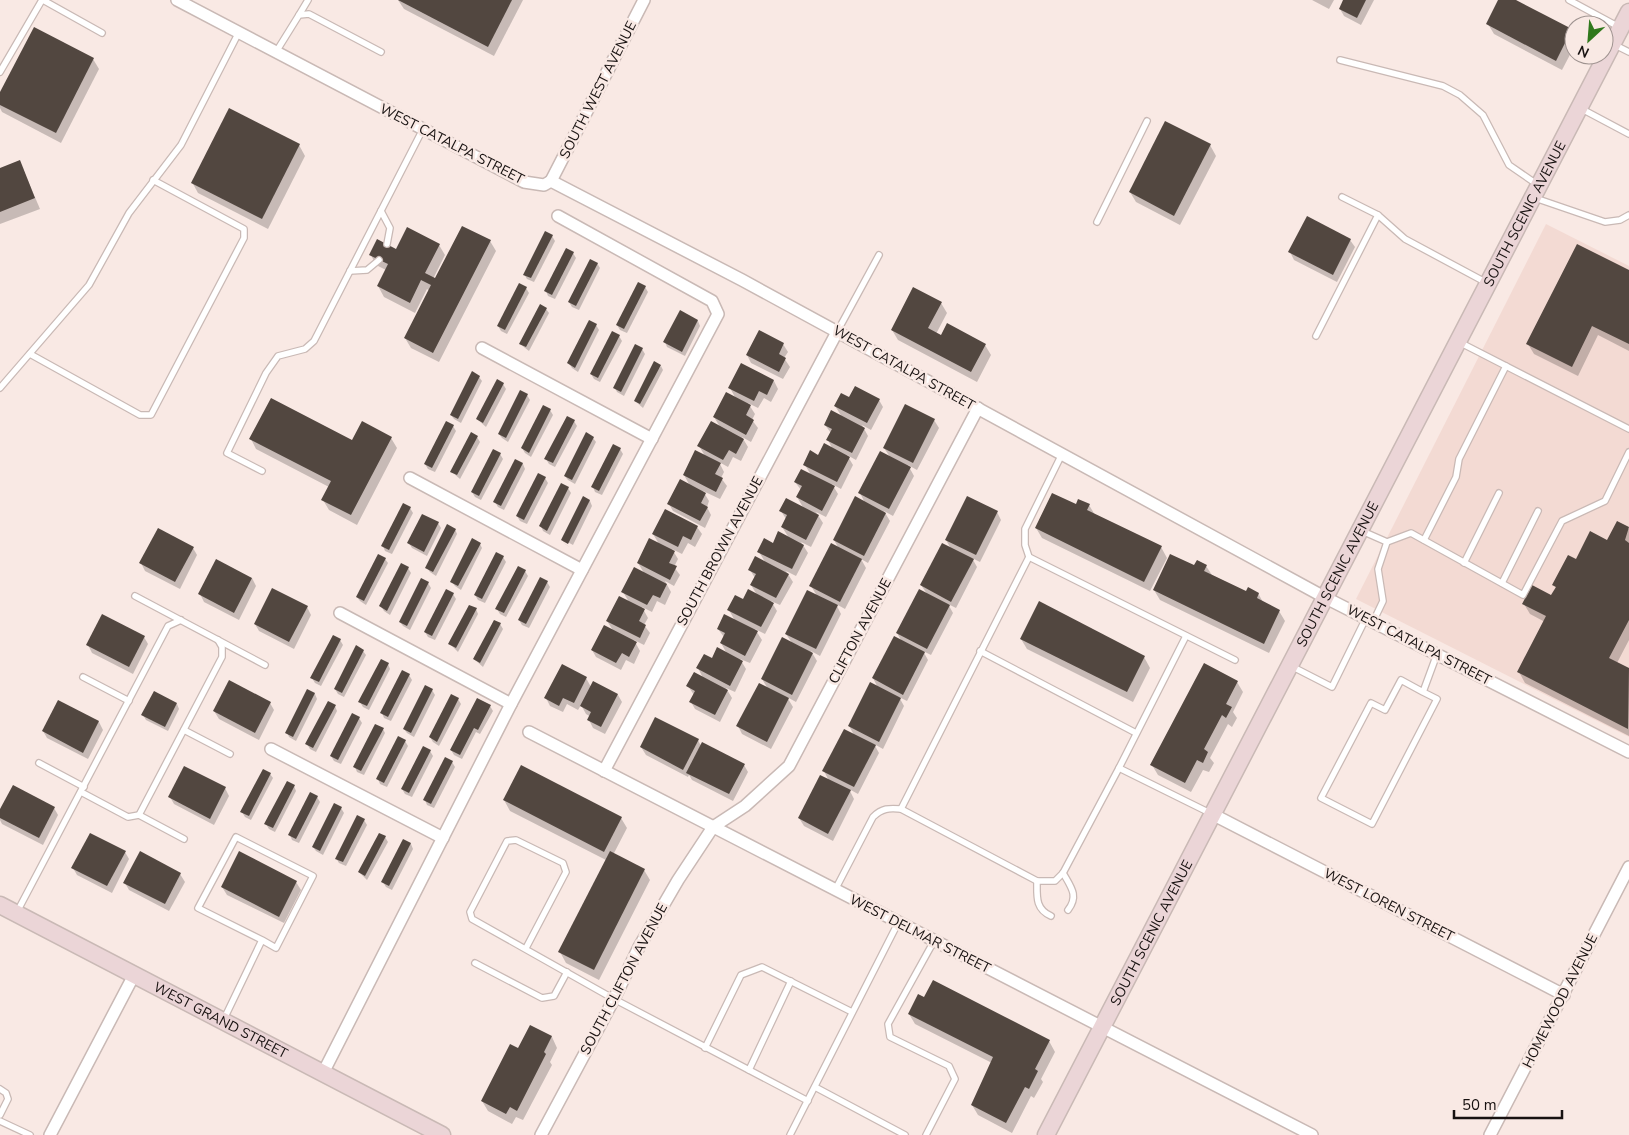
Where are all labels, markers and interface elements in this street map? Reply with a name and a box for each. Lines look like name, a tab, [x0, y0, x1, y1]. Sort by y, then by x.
north arrow	[1564, 15, 1614, 65]
street label: SOUTH WEST AVENUE	[555, 18, 641, 162]
text: N	[1575, 40, 1592, 62]
street label: WEST CATALPA STREET	[377, 99, 528, 189]
street label: SOUTH SCENIC AVENUE	[1479, 138, 1570, 290]
street label: WEST CATALPA STREET	[830, 321, 979, 415]
street label: SOUTH BROWN AVENUE	[672, 473, 768, 629]
street label: SOUTH SCENIC AVENUE	[1292, 498, 1383, 650]
street label: CLIFTON AVENUE	[824, 575, 896, 687]
street label: WEST CATALPA STREET	[1344, 600, 1495, 690]
street label: SOUTH SCENIC AVENUE	[1105, 857, 1197, 1009]
street label: WEST LOREN STREET	[1321, 864, 1458, 946]
street label: WEST DELMAR STREET	[846, 890, 994, 978]
street label: SOUTH CLIFTON AVENUE	[576, 900, 672, 1058]
street label: HOMEWOOD AVENUE	[1518, 931, 1602, 1071]
street label: WEST GRAND STREET	[151, 977, 292, 1063]
scale bar	[1454, 1088, 1562, 1120]
text: 50 m	[1462, 1095, 1497, 1115]

